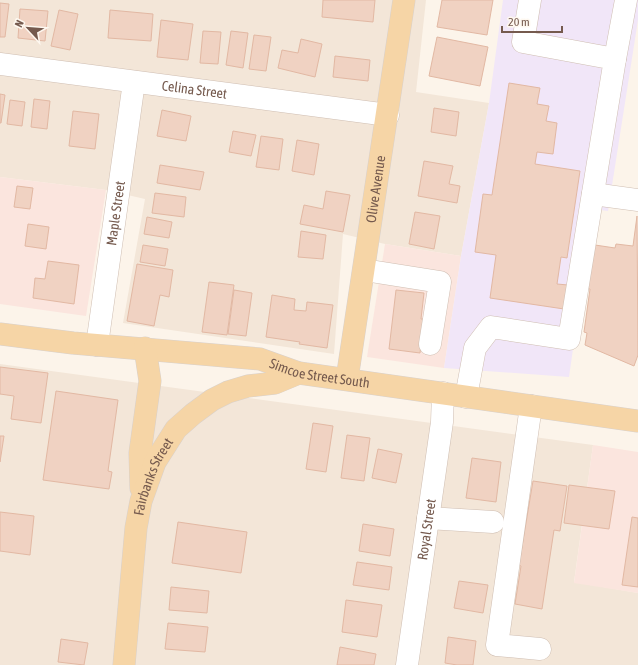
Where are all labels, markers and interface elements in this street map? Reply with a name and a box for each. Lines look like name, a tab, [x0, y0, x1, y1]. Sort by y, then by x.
north arrow	[8, 8, 48, 48]
scale bar	[502, 8, 562, 34]
text: 20 m	[508, 15, 530, 29]
text: N	[12, 18, 26, 29]
street label: Celina Street	[161, 77, 228, 102]
street label: Olive Avenue	[363, 154, 389, 224]
street label: Maple Street	[103, 180, 128, 247]
street label: Simcoe Street South	[267, 355, 371, 391]
street label: Fairbanks Street	[130, 435, 176, 517]
street label: Royal Street	[414, 498, 439, 561]

